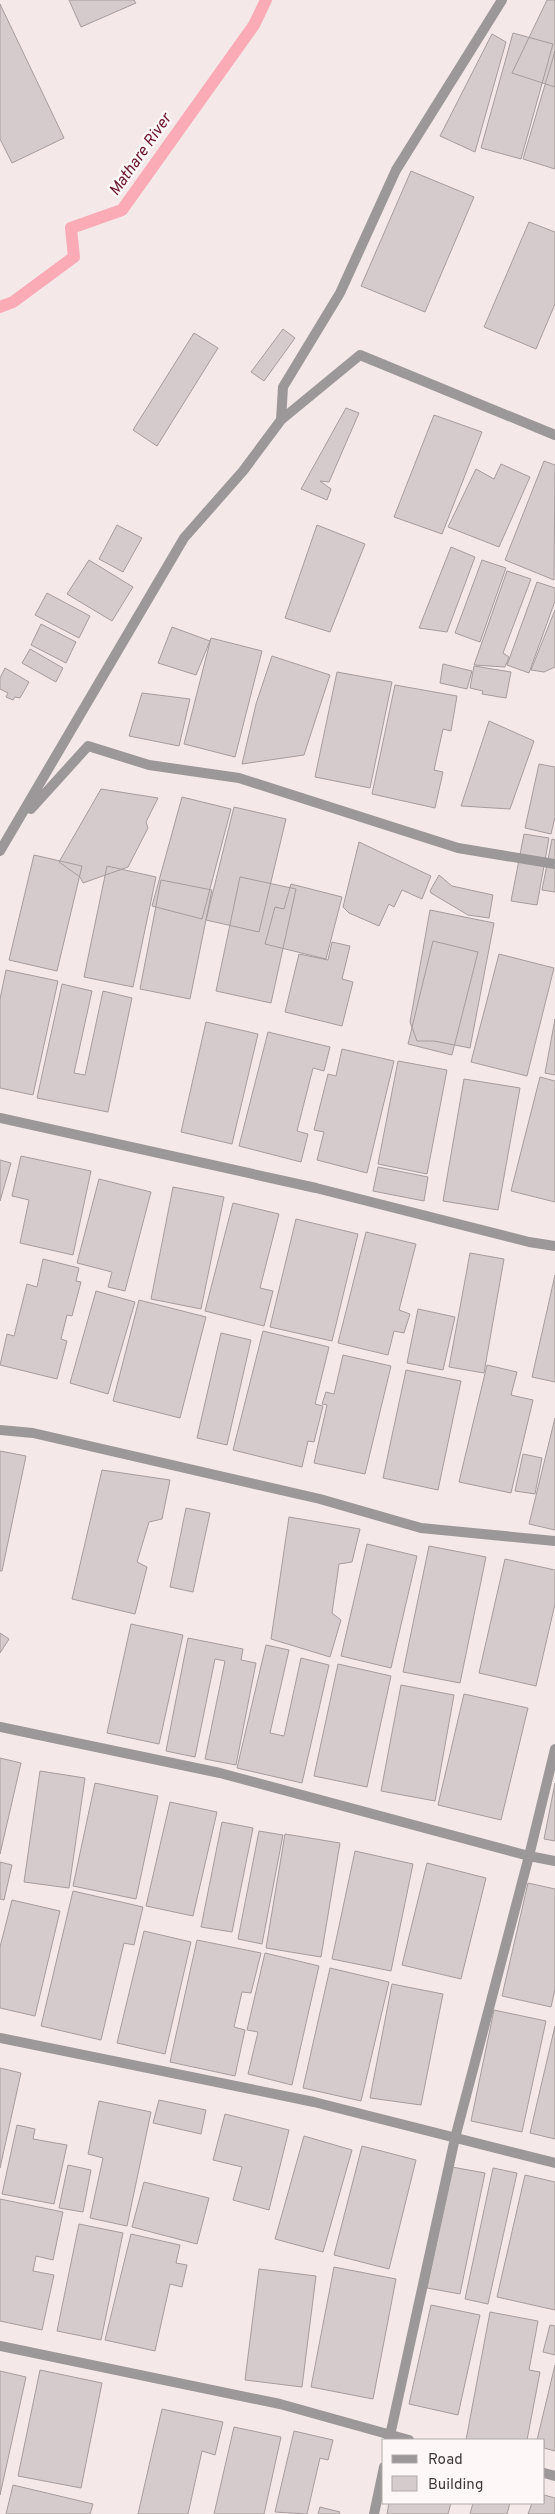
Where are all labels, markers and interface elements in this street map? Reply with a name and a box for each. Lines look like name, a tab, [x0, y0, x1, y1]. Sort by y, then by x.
water label: Mathare River	[105, 108, 178, 200]
legend	[382, 2439, 545, 2504]
text: Road	[428, 2451, 463, 2470]
text: Building	[428, 2476, 483, 2495]

